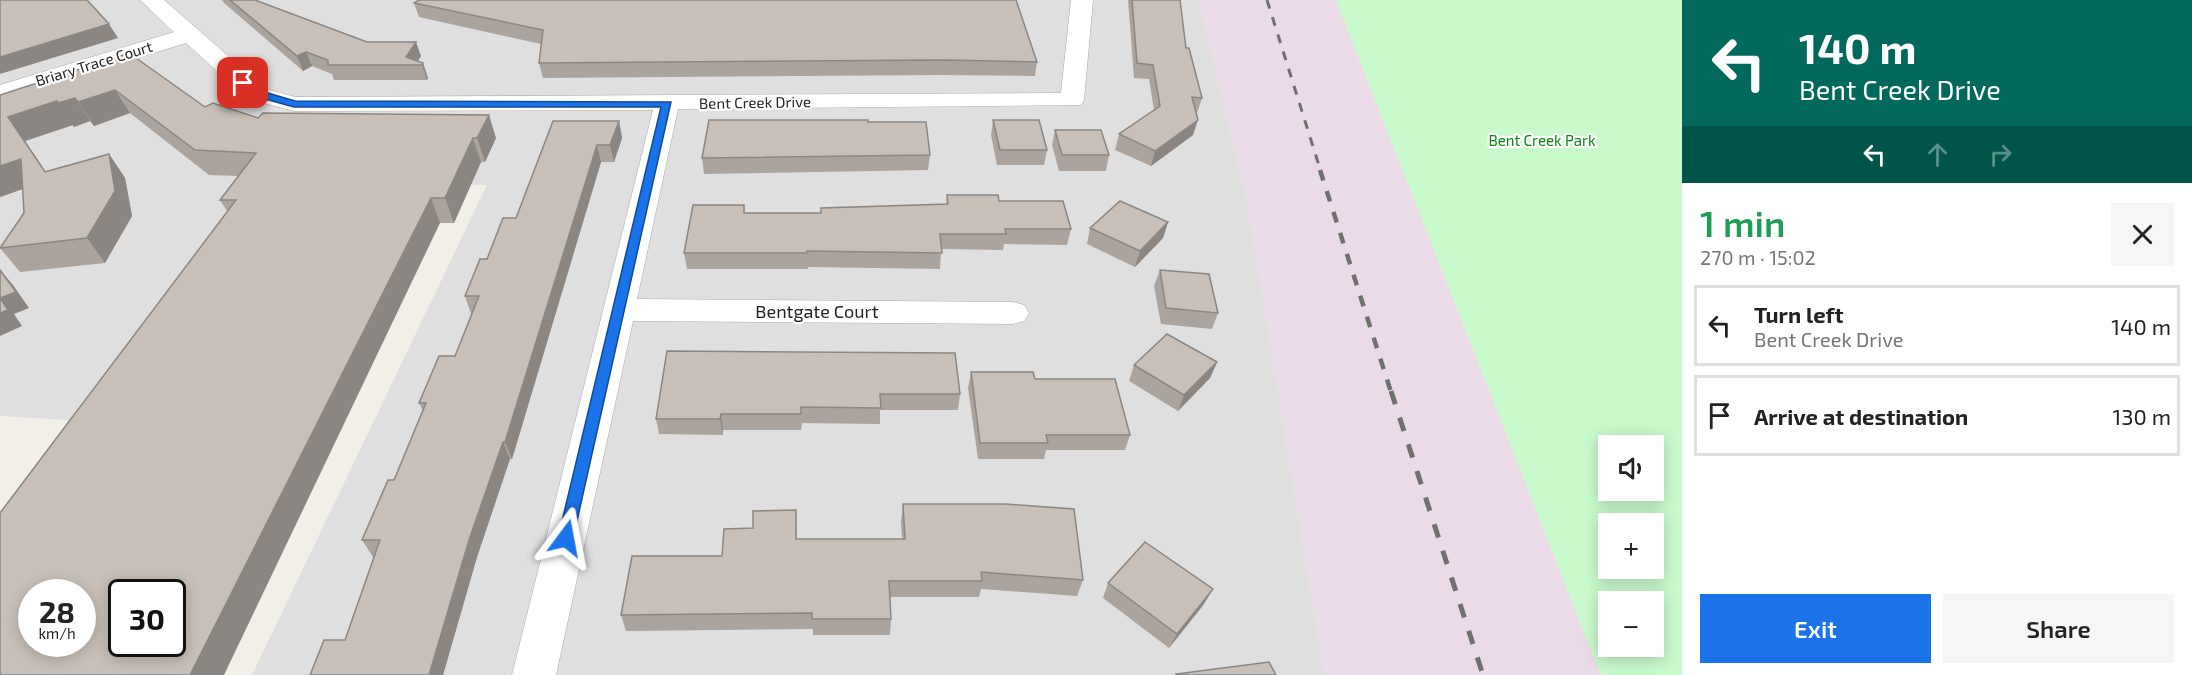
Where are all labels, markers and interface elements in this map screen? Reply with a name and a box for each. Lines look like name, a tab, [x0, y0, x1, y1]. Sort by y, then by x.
text: 140 m	[1799, 22, 1916, 72]
icon: left	[1700, 24, 1778, 102]
street label: Briary Trace Court	[33, 37, 155, 89]
pin	[217, 57, 268, 108]
icon: arrive	[226, 66, 259, 99]
text: Bent Creek Drive	[1799, 73, 2001, 105]
street label: Bent Creek Drive	[699, 92, 811, 112]
park label: Bent Creek Park	[1488, 131, 1596, 149]
icon: left	[1858, 138, 1891, 171]
icon: ahead	[1921, 138, 1954, 171]
icon: right	[1984, 138, 2017, 171]
text: 1 min	[1700, 201, 1785, 244]
button: close	[2111, 203, 2174, 266]
text: 270 m · 15:02	[1700, 245, 1816, 269]
street label: Bentgate Court	[755, 300, 879, 322]
text: Turn left	[1754, 301, 1843, 327]
icon: left	[1703, 309, 1736, 342]
text: 140 m	[2111, 313, 2171, 339]
text: Bent Creek Drive	[1754, 327, 1903, 351]
icon: arrive	[1703, 399, 1736, 432]
text: Arrive at destination	[1754, 403, 1968, 429]
text: 130 m	[2113, 403, 2171, 429]
map controls	[1598, 435, 1664, 657]
button: sound	[1598, 435, 1664, 501]
position arrow	[534, 506, 598, 570]
button: +	[1598, 513, 1664, 579]
speed limit sign: 30	[108, 579, 186, 657]
button: −	[1598, 591, 1664, 657]
text: 28	[39, 593, 75, 629]
button: Exit	[1700, 594, 1931, 663]
button: Share	[1943, 594, 2174, 663]
text: km/h	[38, 624, 76, 642]

